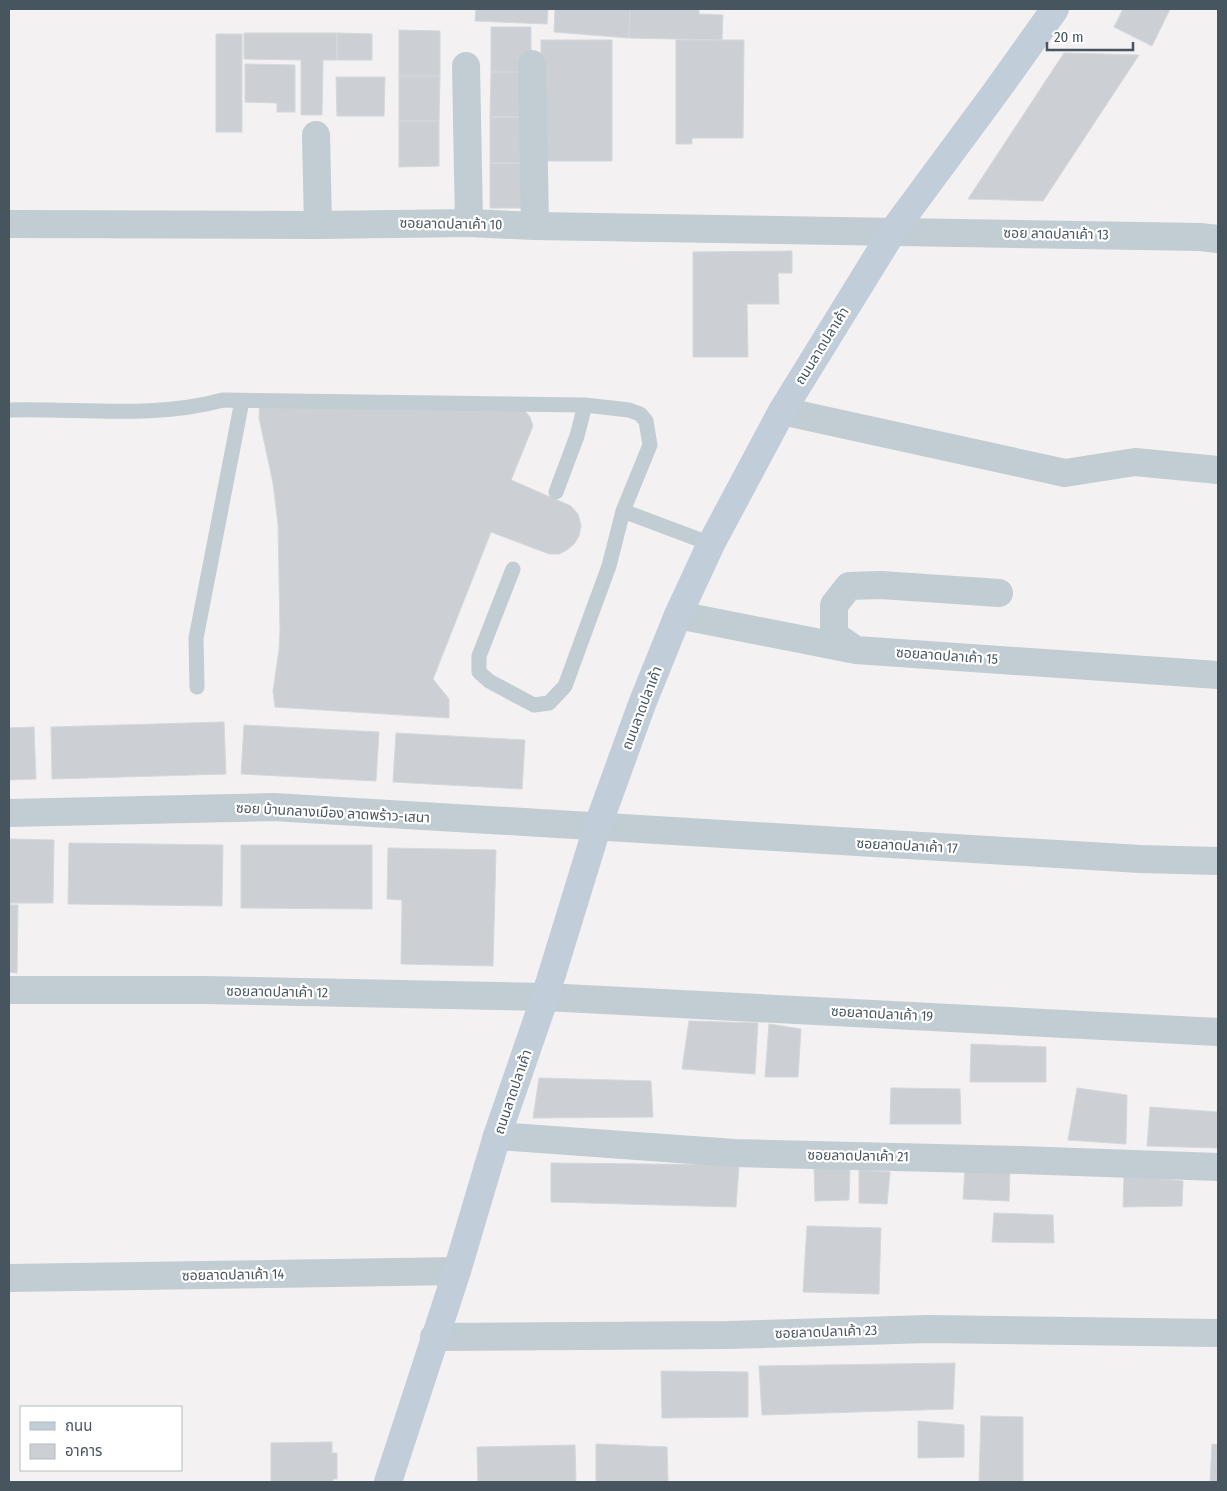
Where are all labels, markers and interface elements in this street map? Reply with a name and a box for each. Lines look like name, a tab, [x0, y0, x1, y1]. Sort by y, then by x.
scale bar	[1047, 20, 1133, 52]
text: 20 m	[1054, 28, 1084, 46]
street label: ซอยลาดปลาเค้า 10	[399, 215, 503, 233]
street label: ซอย ลาดปลาเค้า 13	[1003, 225, 1109, 243]
street label: ถนนลาดปลาเค้า	[791, 304, 853, 388]
street label: ซอยลาดปลาเค้า 15	[896, 644, 998, 668]
street label: ถนนลาดปลาเค้า	[618, 664, 666, 752]
street label: ซอย บ้านกลางเมือง ลาดพร้าว-เสนา	[236, 799, 430, 827]
street label: ซอยลาดปลาเค้า 17	[856, 835, 958, 857]
street label: ซอยลาดปลาเค้า 12	[226, 983, 328, 1001]
street label: ซอยลาดปลาเค้า 19	[830, 1003, 934, 1025]
street label: ถนนลาดปลาเค้า	[491, 1047, 535, 1137]
street label: ซอยลาดปลาเค้า 21	[807, 1147, 909, 1165]
street label: ซอยลาดปลาเค้า 14	[182, 1266, 285, 1284]
street label: ซอยลาดปลาเค้า 23	[774, 1322, 878, 1342]
legend	[20, 1406, 182, 1471]
text: ถนน	[65, 1417, 92, 1435]
text: อาคาร	[65, 1442, 102, 1460]

